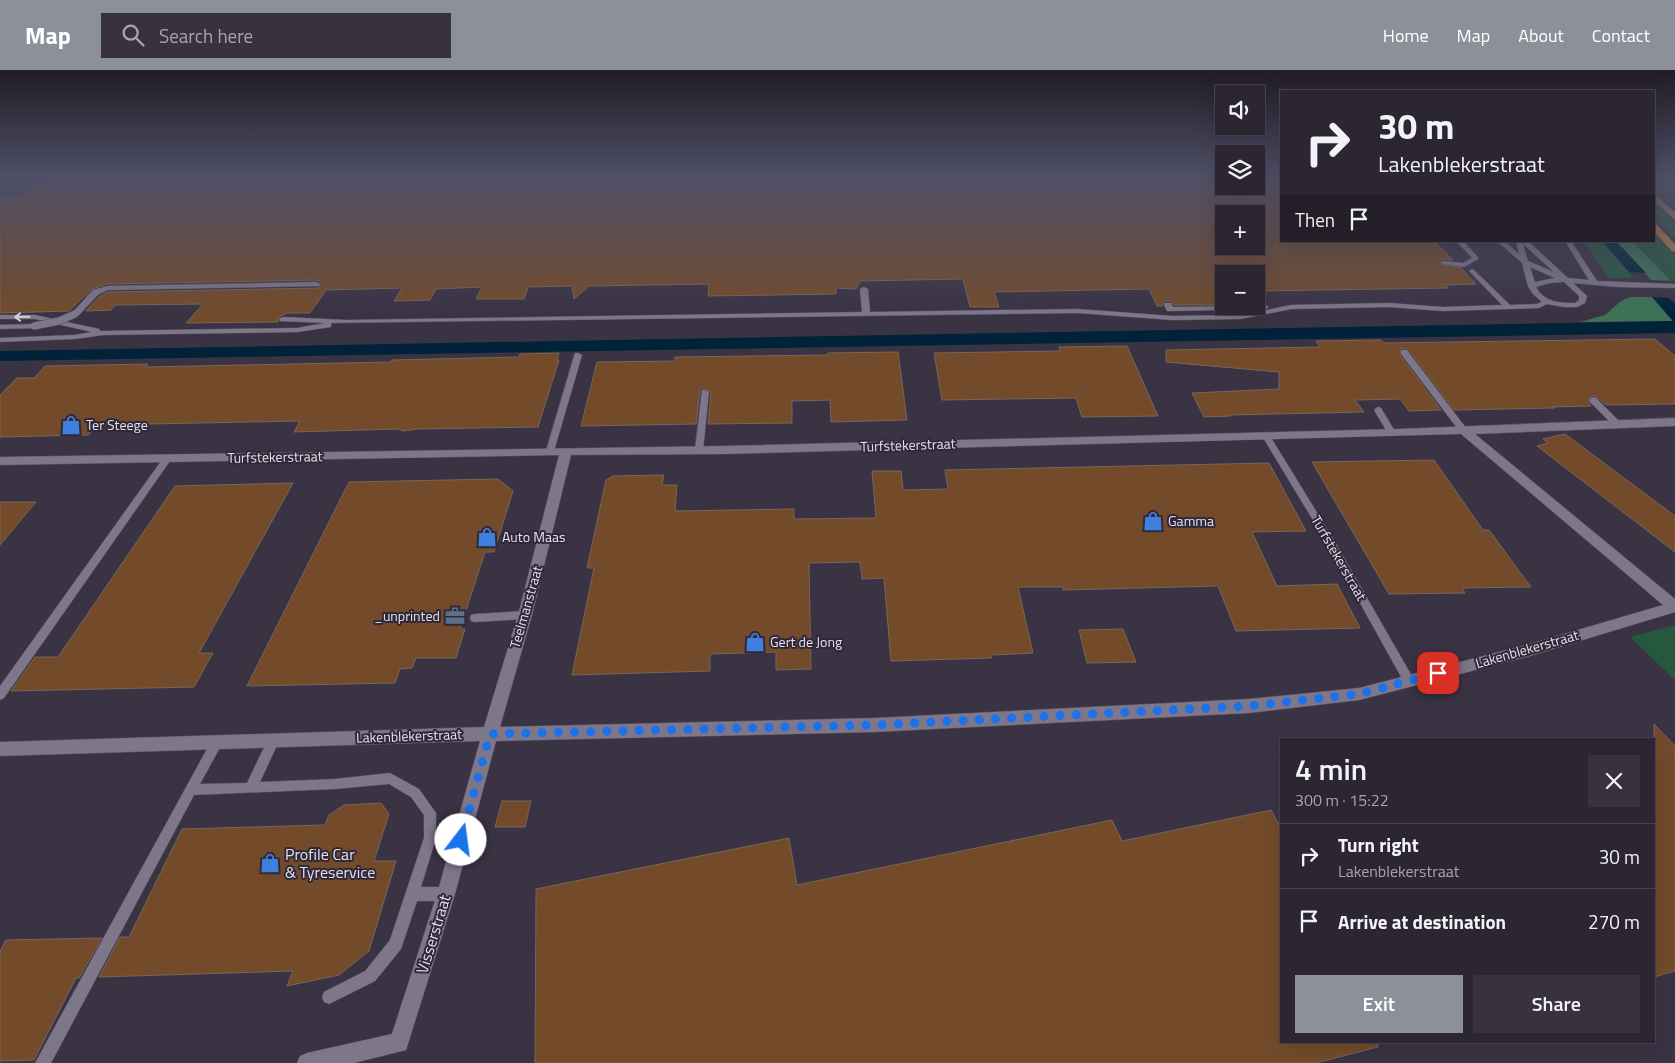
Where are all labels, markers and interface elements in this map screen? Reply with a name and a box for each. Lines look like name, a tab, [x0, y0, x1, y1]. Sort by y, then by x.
search box	[101, 13, 451, 58]
text: Map	[25, 17, 71, 53]
icon: search	[119, 21, 147, 49]
text: Search here	[159, 21, 253, 50]
text: Home	[1383, 22, 1429, 49]
text: Map	[1457, 22, 1490, 49]
text: About	[1518, 22, 1564, 49]
text: Contact	[1592, 22, 1650, 49]
map controls	[1215, 85, 1265, 315]
button: sound	[1215, 85, 1265, 135]
text: 30 m	[1378, 99, 1454, 153]
icon: right	[1295, 110, 1360, 175]
button: layers	[1215, 145, 1265, 195]
text: Lakenblekerstraat	[1378, 147, 1545, 181]
button: +	[1215, 205, 1265, 255]
text: Then	[1295, 205, 1335, 234]
icon: arrive	[1345, 205, 1373, 233]
button: −	[1215, 265, 1265, 315]
one-way arrow	[14, 312, 30, 322]
shop icon: Ter Steege	[60, 414, 82, 436]
place label: Ter Steege	[86, 414, 148, 435]
street label: Turfstekerstraat	[860, 432, 956, 457]
street label: Turfstekerstraat	[227, 445, 323, 468]
shop icon: Gamma	[1142, 510, 1164, 532]
place label: Gamma	[1168, 510, 1214, 531]
street label: Turfstekerstraat	[1307, 511, 1372, 604]
shop icon: Auto Maas	[476, 526, 498, 548]
place label: Auto Maas	[502, 526, 565, 547]
street label: Teelmanstraat	[504, 563, 547, 651]
place label: _unprinted	[374, 605, 440, 626]
office icon: _unprinted	[444, 605, 466, 627]
street label: Lakenblekerstraat	[1473, 624, 1581, 673]
shop icon: Gert de Jong	[744, 631, 766, 653]
place label: Gert de Jong	[770, 631, 842, 652]
pin	[1417, 652, 1459, 694]
icon: arrive	[1424, 659, 1452, 687]
street label: Lakenblekerstraat	[356, 723, 462, 748]
text: 4 min	[1295, 746, 1367, 792]
button: close	[1588, 755, 1640, 807]
text: 300 m · 15:22	[1295, 788, 1389, 812]
position arrow	[434, 813, 486, 865]
text: Turn right	[1338, 830, 1419, 859]
place label: Profile Car & Tyreservice	[285, 842, 375, 884]
icon: right	[1295, 842, 1323, 870]
text: 30 m	[1599, 842, 1640, 871]
shop icon: Profile Car & Tyreservice	[259, 852, 281, 874]
text: Lakenblekerstraat	[1338, 859, 1459, 883]
street label: Visserstraat	[410, 891, 457, 977]
icon: arrive	[1295, 907, 1323, 935]
text: Arrive at destination	[1338, 907, 1506, 936]
text: 270 m	[1588, 907, 1640, 936]
button: Exit	[1295, 975, 1463, 1033]
button: Share	[1473, 975, 1640, 1033]

